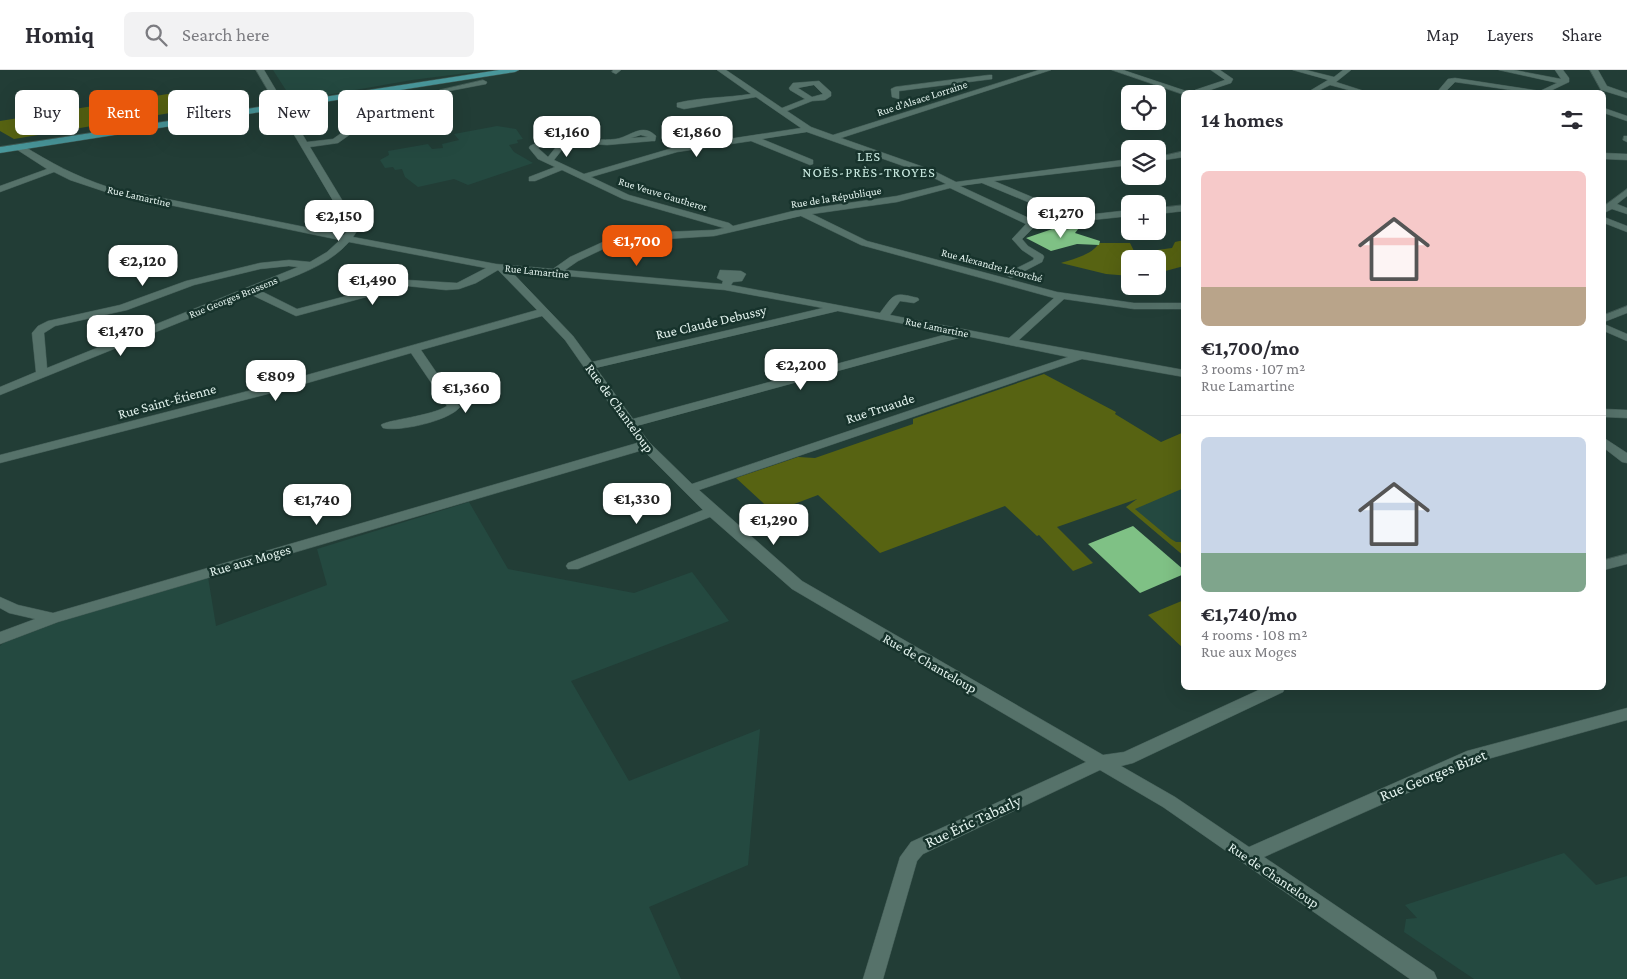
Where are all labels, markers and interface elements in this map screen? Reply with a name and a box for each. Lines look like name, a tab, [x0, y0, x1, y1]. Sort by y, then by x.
search box	[124, 12, 474, 57]
text: Homiq	[25, 21, 94, 48]
icon: search	[142, 21, 170, 49]
text: Search here	[182, 24, 269, 45]
text: Map	[1426, 25, 1459, 45]
text: Layers	[1487, 25, 1534, 45]
text: Share	[1562, 25, 1602, 45]
street label: Rue d'Alsace Lorraine	[875, 78, 969, 118]
map controls	[1121, 85, 1166, 295]
button: locate	[1121, 85, 1166, 130]
chip: Buy	[15, 90, 79, 135]
chip: Rent	[89, 90, 158, 135]
chip: Filters	[168, 90, 249, 135]
chip: New	[259, 90, 328, 135]
chip: Apartment	[338, 90, 453, 135]
icon: filters	[1558, 106, 1586, 134]
text: 14 homes	[1201, 108, 1283, 132]
pin: €1,160	[526, 116, 608, 158]
pin: €1,860	[656, 116, 738, 158]
text: €1,160	[544, 123, 590, 140]
text: €1,860	[673, 123, 721, 140]
button: layers	[1121, 140, 1166, 185]
district label: LES NOËS-PRÈS-TROYES	[802, 148, 936, 180]
street label: Rue Veuve Gautherot	[617, 175, 709, 213]
street label: Rue Lamartine	[106, 183, 172, 209]
street label: Rue de la République	[790, 184, 882, 211]
button: +	[1121, 195, 1166, 240]
pin: €1,270	[1020, 196, 1102, 239]
pin: €2,150	[298, 200, 380, 242]
text: €1,270	[1038, 204, 1084, 221]
icon: home	[1349, 204, 1439, 294]
text: €2,150	[316, 207, 362, 224]
pin: €1,700	[596, 224, 678, 267]
text: €1,700	[613, 232, 661, 249]
pin: €2,120	[102, 244, 184, 287]
street label: Rue Alexandre Lécorché	[940, 246, 1044, 284]
button: −	[1121, 250, 1166, 295]
text: €2,120	[120, 252, 166, 269]
street label: Rue Lamartine	[504, 262, 570, 280]
pin: €1,490	[332, 264, 414, 306]
text: €1,490	[349, 271, 397, 288]
street label: Rue Georges Brassens	[187, 274, 279, 321]
street label: Rue Claude Debussy	[654, 301, 768, 343]
pin: €1,470	[80, 314, 162, 357]
street label: Rue Lamartine	[904, 314, 970, 340]
text: €1,470	[98, 322, 144, 339]
text: €1,700/mo	[1201, 336, 1299, 360]
pin: €2,200	[760, 348, 842, 391]
text: €2,200	[776, 356, 826, 373]
pin: €809	[246, 360, 306, 402]
text: 3 rooms · 107 m²	[1201, 360, 1305, 377]
street label: Rue de Chanteloup	[582, 361, 658, 455]
text: €809	[257, 367, 295, 384]
pin: €1,360	[425, 372, 507, 414]
text: Rue Lamartine	[1201, 377, 1295, 394]
text: €1,360	[442, 379, 490, 396]
street label: Rue Saint-Étienne	[116, 380, 218, 422]
street label: Rue Truaude	[844, 389, 916, 427]
icon: home	[1349, 469, 1439, 559]
pin: €1,330	[596, 482, 678, 525]
pin: €1,740	[276, 484, 358, 526]
text: €1,330	[614, 490, 660, 507]
text: €1,740	[294, 491, 340, 508]
pin: €1,290	[733, 504, 815, 546]
text: €1,290	[750, 511, 798, 528]
street label: Rue aux Moges	[208, 541, 292, 579]
text: €1,740/mo	[1201, 602, 1297, 626]
text: 4 rooms · 108 m²	[1201, 626, 1307, 643]
street label: Rue de Chanteloup	[880, 630, 980, 696]
text: Rue aux Moges	[1201, 643, 1297, 660]
street label: Rue Georges Bizet	[1377, 746, 1490, 805]
street label: Rue Éric Tabarly	[922, 791, 1025, 852]
street label: Rue de Chanteloup	[1226, 839, 1322, 911]

